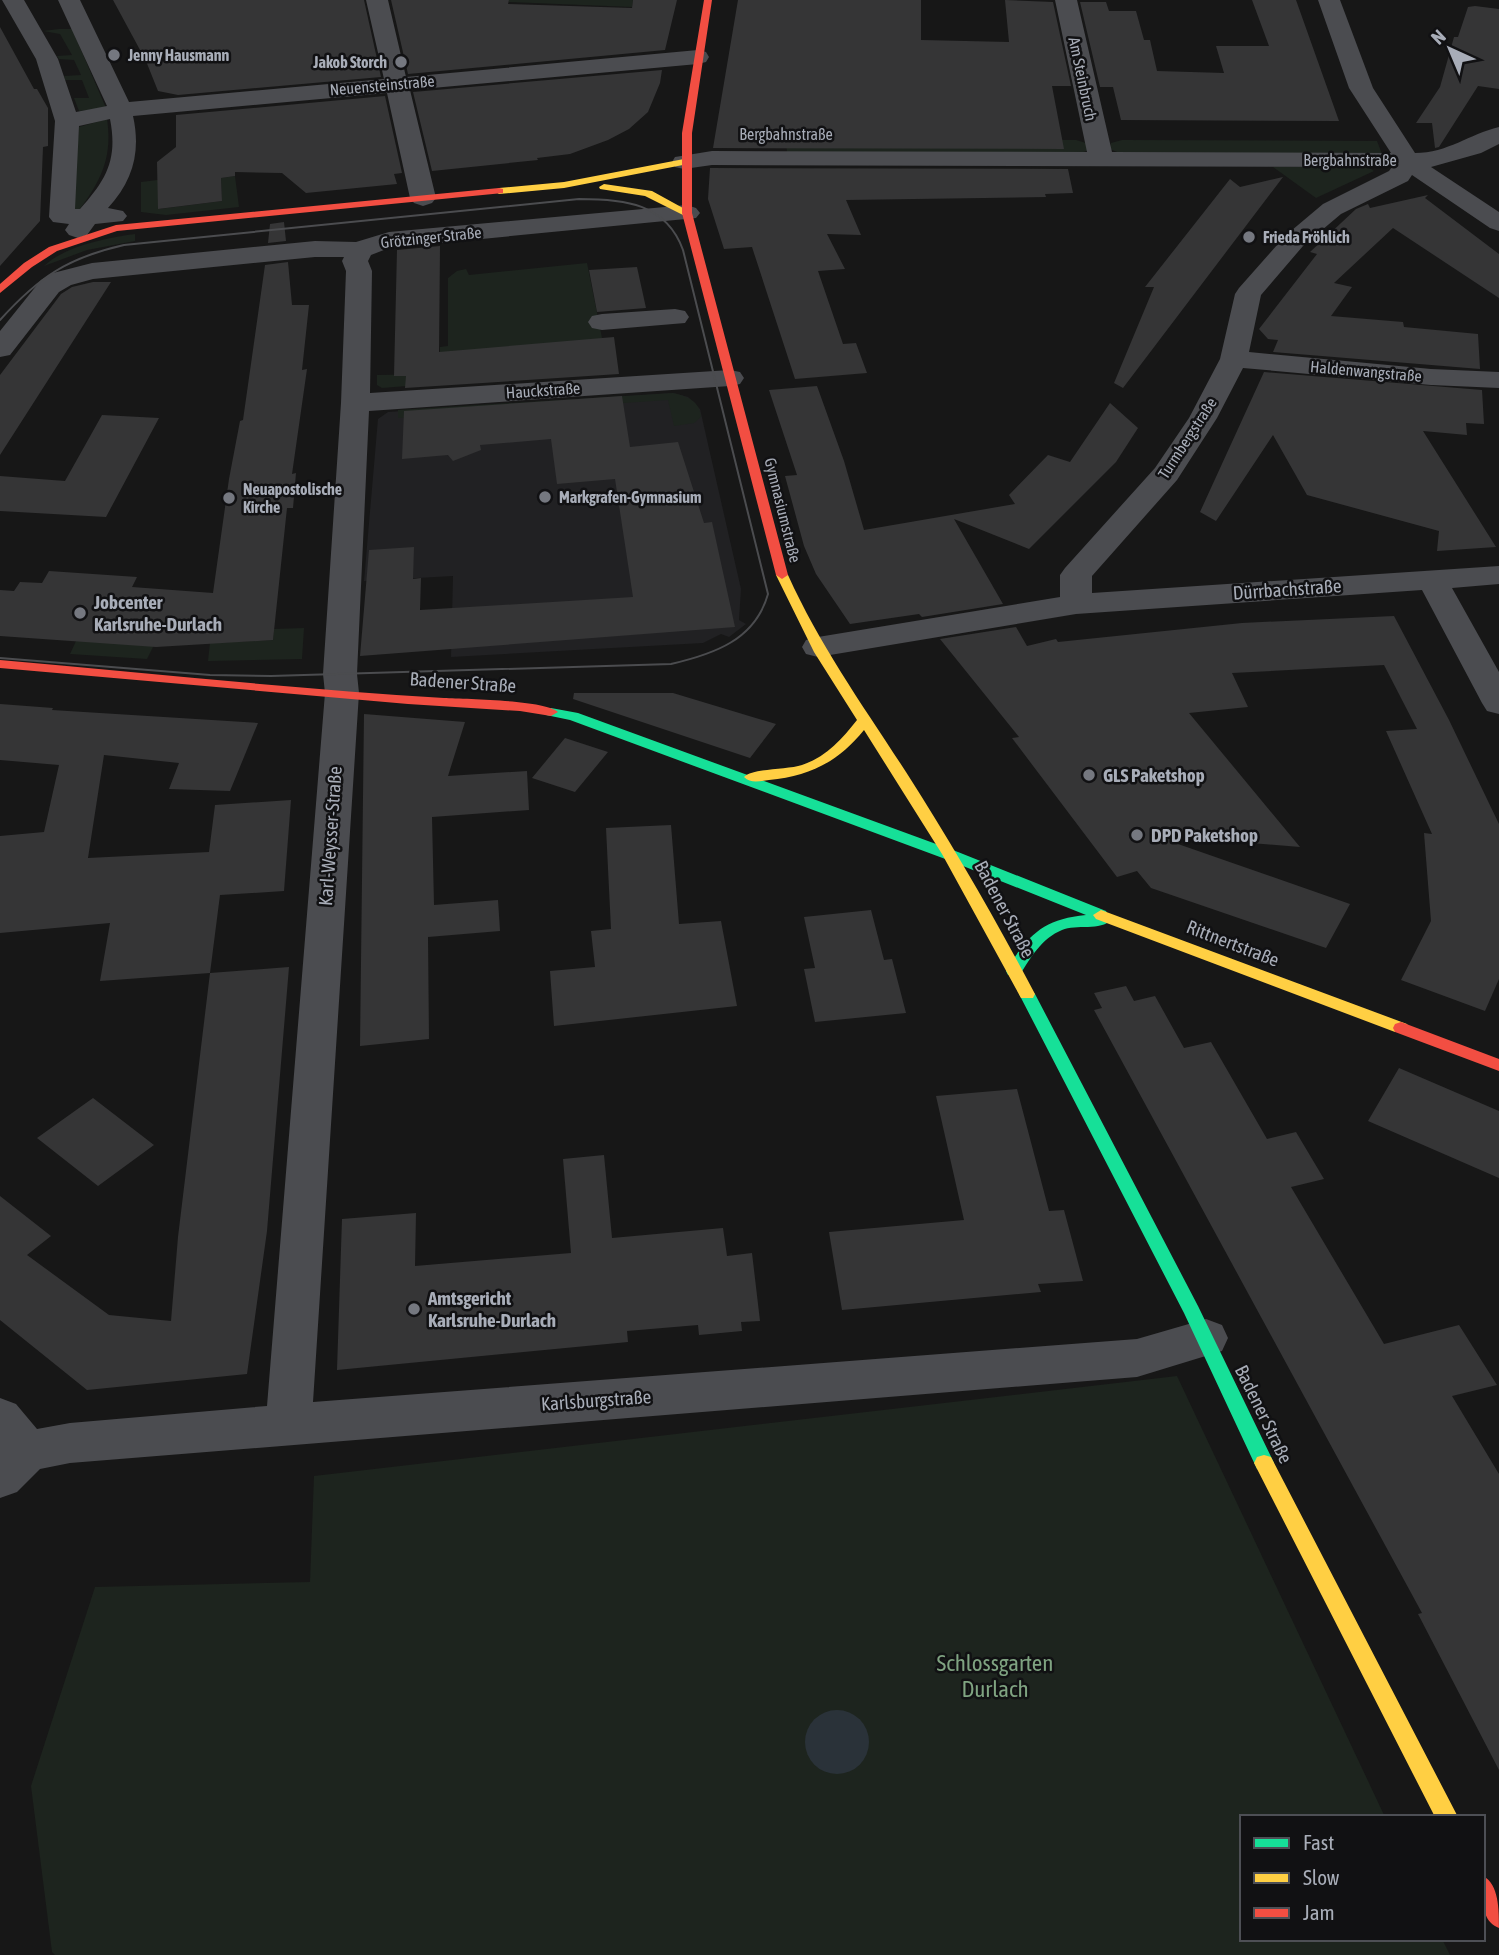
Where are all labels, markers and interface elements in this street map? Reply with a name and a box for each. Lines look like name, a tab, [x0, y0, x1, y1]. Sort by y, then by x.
north arrow	[1415, 14, 1485, 84]
text: N	[1427, 25, 1450, 49]
street label: Am Steinbruch	[1065, 35, 1101, 123]
place label: Jenny Hausmann	[127, 46, 230, 64]
marker: Jenny Hausmann	[106, 47, 122, 63]
place label: Jakob Storch	[312, 53, 387, 71]
marker: Jakob Storch	[393, 54, 409, 70]
street label: Neuensteinstraße	[329, 71, 435, 99]
street label: Bergbahnstraße	[739, 125, 833, 144]
street label: Bergbahnstraße	[1303, 151, 1397, 170]
street label: Grötzinger Straße	[380, 223, 482, 252]
place label: Frieda Fröhlich	[1263, 228, 1350, 246]
marker: Frieda Fröhlich	[1241, 229, 1257, 245]
street label: Haldenwangstraße	[1309, 357, 1422, 386]
street label: Hauckstraße	[505, 378, 581, 402]
street label: Turmbergstraße	[1154, 394, 1221, 482]
street label: Gymnasiumstraße	[760, 456, 805, 564]
place label: Neuapostolische Kirche	[243, 480, 342, 516]
place label: Markgrafen-Gymnasium	[559, 488, 701, 506]
marker: Markgrafen-Gymnasium	[537, 489, 553, 505]
marker: Neuapostolische Kirche	[221, 490, 237, 506]
street label: Dürrbachstraße	[1232, 574, 1342, 604]
place label: Jobcenter Karlsruhe-Durlach	[93, 591, 222, 635]
marker: Jobcenter Karlsruhe-Durlach	[72, 605, 88, 621]
street label: Badener Straße	[409, 667, 517, 697]
place label: GLS Paketshop	[1103, 764, 1205, 786]
street label: Karl-Weysser-Straße	[314, 765, 346, 907]
marker: GLS Paketshop	[1081, 767, 1097, 783]
place label: DPD Paketshop	[1151, 824, 1258, 846]
marker: DPD Paketshop	[1129, 827, 1145, 843]
street label: Badener Straße	[970, 857, 1040, 961]
street label: Rittnertstraße	[1184, 915, 1282, 971]
place label: Amtsgericht Karlsruhe-Durlach	[427, 1287, 556, 1331]
marker: Amtsgericht Karlsruhe-Durlach	[406, 1301, 422, 1317]
street label: Badener Straße	[1231, 1361, 1297, 1467]
street label: Karlsburgstraße	[540, 1385, 652, 1415]
park label: Schlossgarten Durlach	[937, 1650, 1053, 1702]
legend	[1240, 1815, 1485, 1941]
text: Fast	[1303, 1830, 1334, 1854]
text: Slow	[1303, 1865, 1340, 1889]
text: Jam	[1303, 1900, 1335, 1924]

